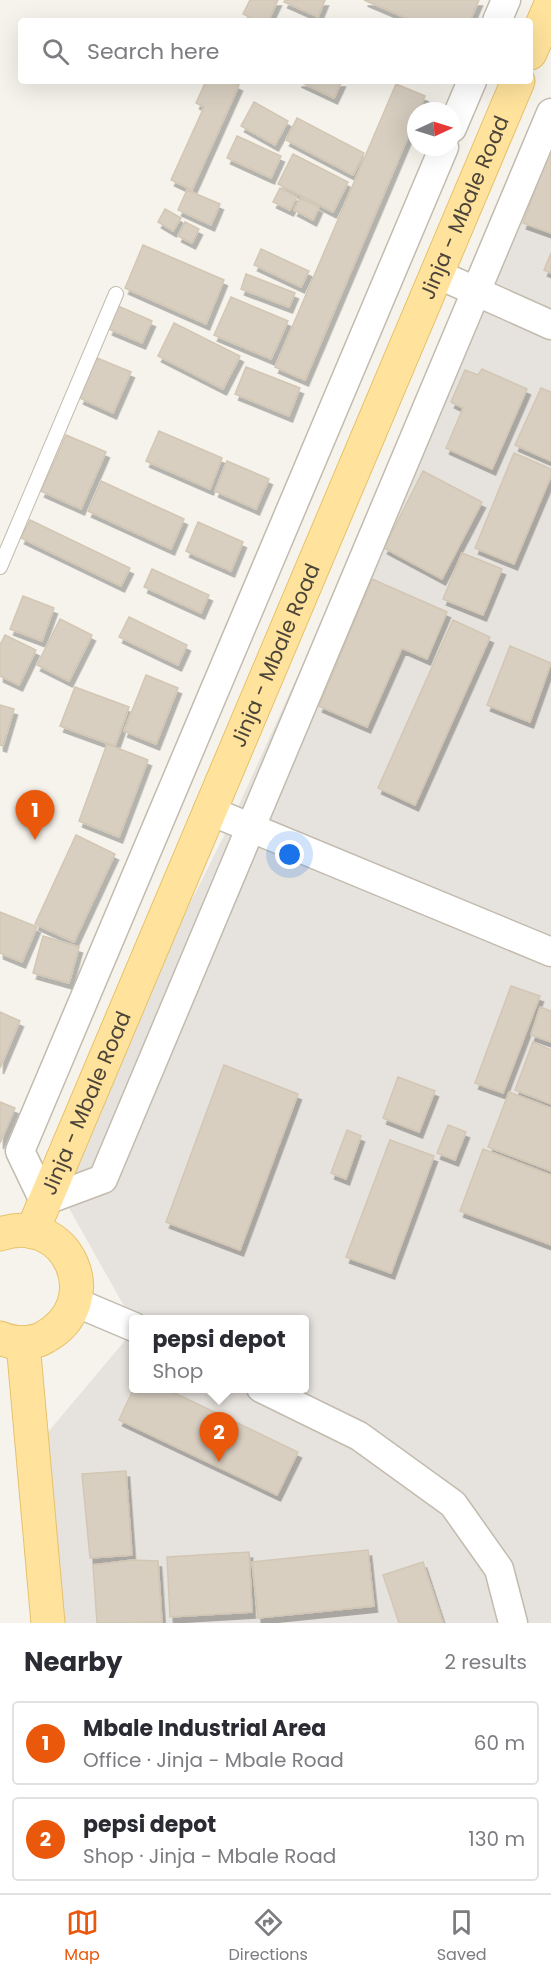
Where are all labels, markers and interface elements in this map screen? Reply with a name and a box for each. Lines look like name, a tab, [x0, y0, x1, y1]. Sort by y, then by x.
search box	[18, 18, 533, 84]
icon: search	[39, 35, 72, 68]
text: Search here	[87, 36, 220, 67]
north arrow	[407, 102, 461, 156]
street label: Jinja - Mbale Road	[412, 111, 516, 304]
street label: Jinja - Mbale Road	[223, 559, 327, 751]
pin: 1	[15, 790, 54, 840]
your location	[275, 840, 304, 869]
street label: Jinja - Mbale Road	[34, 1006, 138, 1199]
popup	[129, 1315, 309, 1393]
text: pepsi depot	[152, 1324, 286, 1355]
text: Shop	[152, 1357, 203, 1385]
pin: 2	[200, 1412, 238, 1462]
text: Nearby	[24, 1644, 122, 1680]
text: 2 results	[444, 1648, 527, 1676]
text: Mbale Industrial Area	[83, 1713, 326, 1744]
text: 1	[42, 1729, 49, 1757]
text: 60 m	[474, 1729, 525, 1757]
text: Office · Jinja - Mbale Road	[83, 1746, 344, 1774]
text: pepsi depot	[83, 1809, 216, 1840]
text: 2	[40, 1825, 51, 1853]
text: 130 m	[468, 1825, 525, 1853]
text: Shop · Jinja - Mbale Road	[83, 1842, 336, 1870]
tab: Map	[64, 1906, 100, 1967]
tab: Directions	[229, 1906, 308, 1967]
tab: Saved	[437, 1906, 487, 1967]

